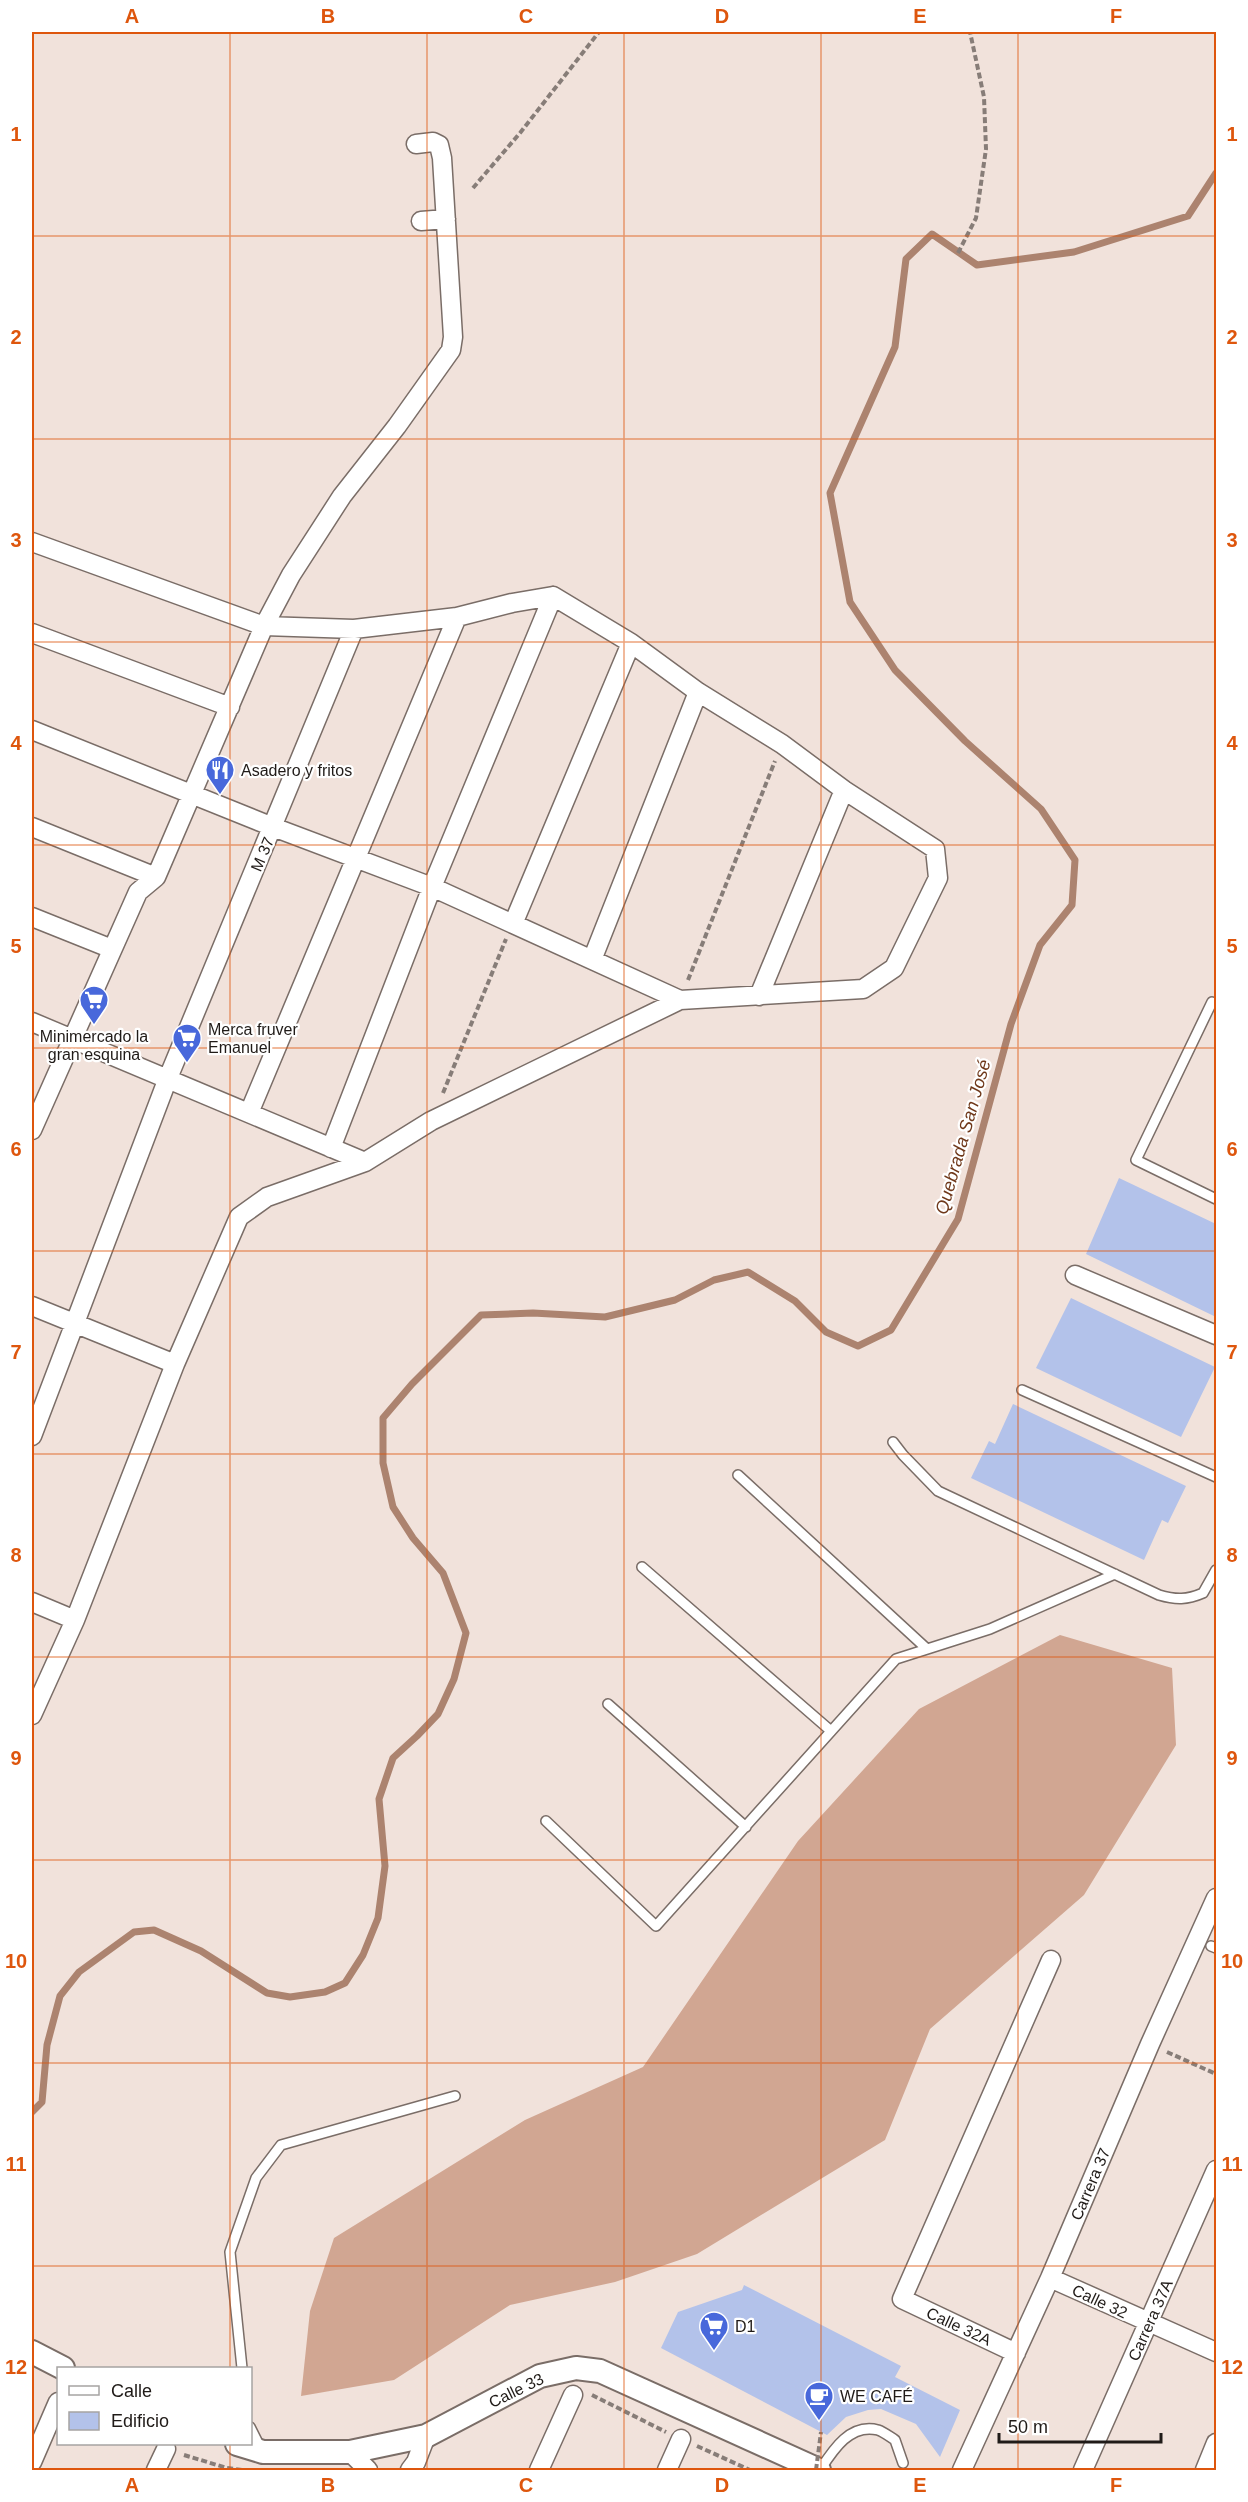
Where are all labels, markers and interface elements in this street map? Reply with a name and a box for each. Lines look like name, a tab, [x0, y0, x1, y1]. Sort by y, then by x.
text: A	[125, 5, 139, 27]
text: B	[321, 5, 335, 27]
text: C	[519, 5, 533, 27]
text: D	[715, 5, 729, 27]
text: E	[913, 5, 927, 27]
text: F	[1110, 5, 1122, 27]
text: 1	[10, 123, 22, 145]
text: 1	[1226, 123, 1238, 145]
text: 2	[10, 326, 22, 348]
text: 2	[1226, 326, 1238, 348]
text: 3	[10, 529, 22, 551]
text: 3	[1226, 529, 1238, 551]
text: 4	[10, 732, 22, 754]
text: 4	[1226, 732, 1238, 754]
restaurant icon: Asadero y fritos	[204, 754, 236, 796]
place label: Asadero y fritos	[241, 762, 352, 779]
street label: M 37	[248, 834, 277, 874]
text: 5	[10, 935, 22, 957]
text: 5	[1226, 935, 1238, 957]
supermarket icon: Minimercado la gran esquina	[78, 984, 110, 1026]
place label: Merca fruver Emanuel	[208, 1021, 298, 1056]
supermarket icon: Merca fruver Emanuel	[171, 1022, 203, 1064]
place label: Minimercado la gran esquina	[40, 1028, 148, 1063]
water label: Quebrada San José	[931, 1057, 995, 1217]
text: 6	[10, 1138, 22, 1160]
text: 6	[1226, 1138, 1238, 1160]
text: 7	[10, 1341, 22, 1363]
text: 7	[1226, 1341, 1238, 1363]
text: 8	[10, 1544, 22, 1566]
text: 8	[1226, 1544, 1238, 1566]
text: 9	[10, 1747, 22, 1769]
text: 9	[1226, 1747, 1238, 1769]
text: 10	[5, 1950, 27, 1972]
text: 10	[1221, 1950, 1243, 1972]
street label: Carrera 37	[1068, 2146, 1113, 2223]
text: 11	[5, 2153, 27, 2175]
text: 11	[1221, 2153, 1243, 2175]
street label: Carrera 37A	[1125, 2277, 1176, 2363]
street label: Calle 32	[1070, 2281, 1130, 2322]
street label: Calle 32A	[924, 2304, 994, 2349]
supermarket icon: D1	[698, 2310, 730, 2352]
place label: D1	[735, 2318, 756, 2335]
text: 12	[5, 2356, 27, 2378]
text: 12	[1221, 2356, 1243, 2378]
legend	[57, 2367, 252, 2445]
street label: Calle 33	[486, 2370, 546, 2411]
cafe icon: WE CAFÉ	[803, 2380, 835, 2422]
text: Calle	[111, 2381, 152, 2401]
place label: WE CAFÉ	[840, 2387, 913, 2405]
scale bar	[999, 2406, 1161, 2444]
text: Edificio	[111, 2411, 169, 2431]
text: 50 m	[1008, 2417, 1048, 2437]
text: A	[125, 2474, 139, 2496]
text: B	[321, 2474, 335, 2496]
text: C	[519, 2474, 533, 2496]
text: D	[715, 2474, 729, 2496]
text: E	[913, 2474, 927, 2496]
text: F	[1110, 2474, 1122, 2496]

